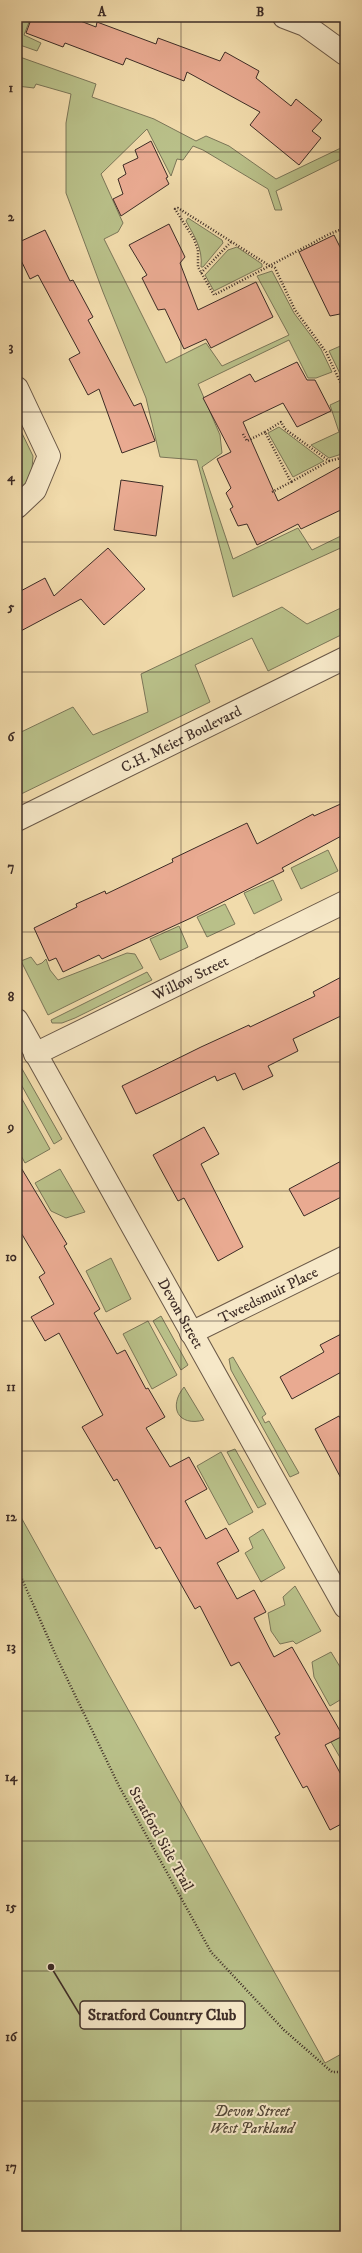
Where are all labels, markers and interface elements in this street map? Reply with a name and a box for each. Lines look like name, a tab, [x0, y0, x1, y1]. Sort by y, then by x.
text: A	[97, 4, 107, 20]
text: B	[256, 4, 264, 20]
text: 1	[9, 80, 14, 96]
text: 2	[8, 209, 15, 225]
text: 3	[9, 339, 14, 355]
text: 4	[6, 469, 15, 486]
text: 5	[7, 599, 15, 615]
street label: C.H. Meier Boulevard	[118, 701, 245, 777]
text: 6	[8, 729, 16, 745]
text: 7	[8, 859, 15, 875]
street label: Willow Street	[148, 951, 232, 1005]
text: 8	[8, 989, 15, 1005]
text: 9	[7, 1119, 14, 1135]
text: 10	[5, 1249, 17, 1265]
street label: Tweedsmuir Place	[215, 1262, 321, 1328]
street label: Devon Street	[154, 1275, 208, 1352]
text: 11	[6, 1379, 16, 1395]
text: 12	[5, 1509, 17, 1525]
text: 13	[6, 1639, 16, 1655]
text: 14	[5, 1769, 18, 1786]
street label: Stratford Side Trail	[124, 1783, 198, 1895]
text: 15	[5, 1899, 17, 1915]
callout: Stratford Country Club	[80, 2001, 245, 2029]
text: Stratford Country Club	[88, 2005, 237, 2025]
text: 16	[5, 2029, 18, 2045]
park label: Devon Street West Parkland	[210, 2102, 297, 2138]
text: 17	[5, 2159, 17, 2175]

